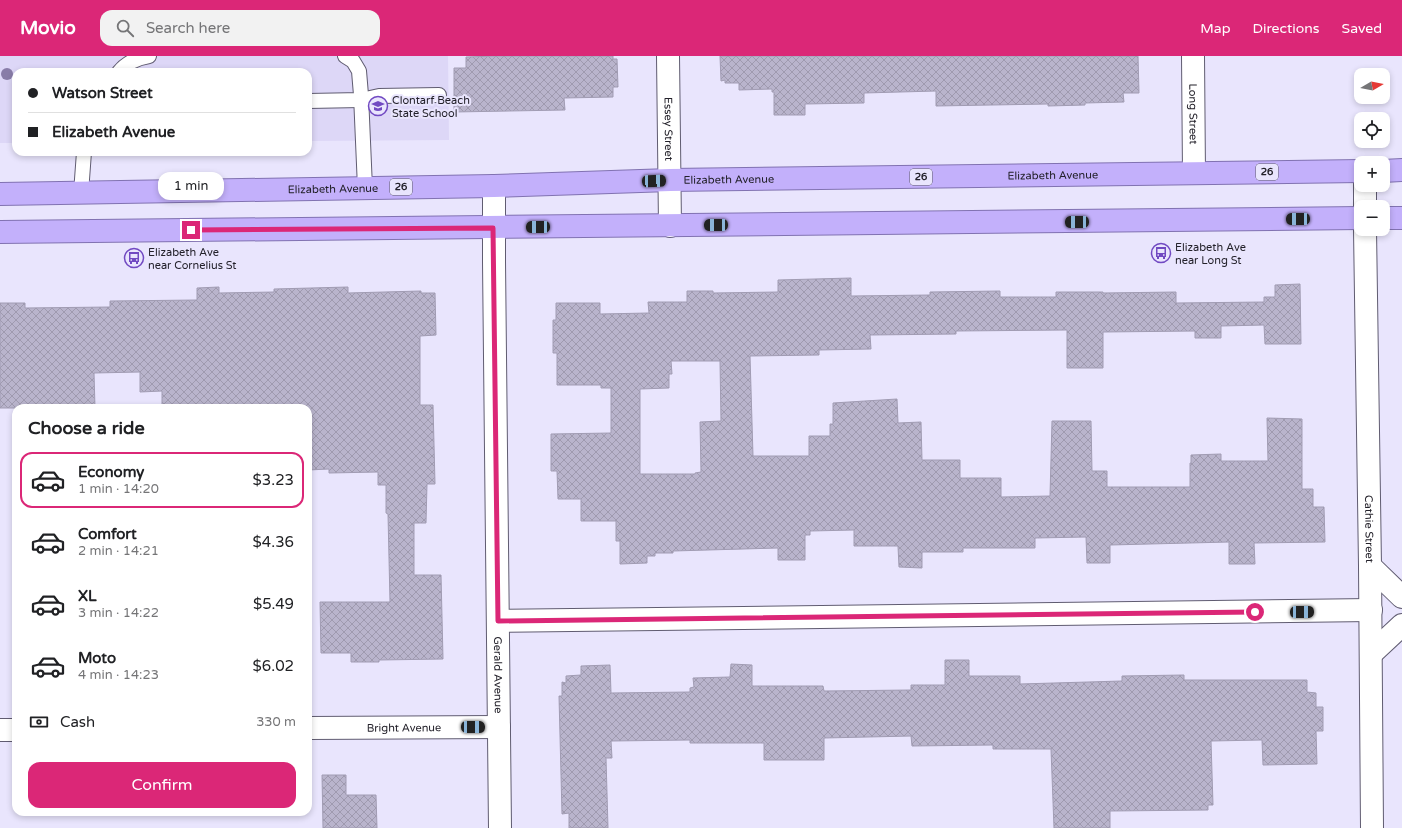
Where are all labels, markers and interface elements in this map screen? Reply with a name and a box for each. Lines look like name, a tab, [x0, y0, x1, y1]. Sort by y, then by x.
search box	[100, 10, 380, 46]
text: Movio	[20, 17, 76, 39]
icon: search	[114, 17, 136, 39]
text: Search here	[146, 19, 230, 37]
text: Map	[1200, 20, 1231, 37]
text: Directions	[1253, 20, 1320, 37]
text: Saved	[1342, 20, 1382, 37]
north arrow	[1354, 68, 1390, 104]
map controls	[1354, 68, 1390, 236]
street label: Long Street	[1187, 83, 1200, 145]
text: Watson Street	[52, 84, 153, 102]
place label: Clontarf Beach State School	[392, 94, 470, 120]
school or university icon: Clontarf Beach State School	[367, 95, 389, 117]
street label: Essey Street	[662, 97, 676, 161]
button: locate	[1354, 112, 1390, 148]
text: Elizabeth Avenue	[52, 123, 175, 141]
button: +	[1354, 156, 1390, 192]
road number: 26	[1256, 164, 1278, 180]
street label: Elizabeth Avenue	[1007, 168, 1098, 182]
road number: 26	[910, 169, 932, 185]
callout: 1 min	[158, 172, 224, 200]
street label: Elizabeth Avenue	[683, 172, 774, 186]
car	[642, 175, 666, 187]
text: 1 min	[174, 178, 208, 194]
road number: 26	[390, 179, 412, 195]
street label: Elizabeth Avenue	[288, 181, 378, 196]
button: −	[1354, 200, 1390, 236]
car	[1286, 213, 1310, 225]
car	[1065, 216, 1089, 228]
car	[704, 219, 728, 231]
route end	[182, 221, 200, 239]
car	[526, 221, 550, 233]
place label: Elizabeth Ave near Long St	[1175, 241, 1246, 267]
bus stop icon: Elizabeth Ave near Long St	[1150, 242, 1172, 264]
place label: Elizabeth Ave near Cornelius St	[148, 246, 237, 272]
bus stop icon: Elizabeth Ave near Cornelius St	[123, 247, 145, 269]
text: Choose a ride	[28, 417, 145, 439]
icon: car	[30, 462, 66, 498]
text: Economy	[78, 463, 144, 481]
text: $3.23	[253, 471, 294, 489]
text: 1 min · 14:20	[78, 481, 159, 497]
street label: Cathie Street	[1362, 495, 1376, 563]
icon: car	[30, 524, 66, 560]
text: Comfort	[78, 525, 137, 543]
text: $4.36	[253, 533, 294, 551]
text: 2 min · 14:21	[78, 543, 159, 559]
icon: car	[30, 586, 66, 622]
text: XL	[78, 587, 97, 605]
text: $5.49	[253, 595, 294, 613]
route start	[1246, 603, 1264, 621]
text: 3 min · 14:22	[78, 605, 159, 621]
car	[1290, 606, 1314, 618]
street label: Gerald Avenue	[491, 636, 505, 714]
icon: car	[30, 648, 66, 684]
text: Moto	[78, 649, 116, 667]
text: $6.02	[253, 657, 294, 675]
text: 4 min · 14:23	[78, 667, 159, 683]
icon: cash	[28, 711, 50, 733]
text: Cash	[60, 713, 95, 731]
text: 330 m	[256, 714, 296, 730]
street label: Bright Avenue	[367, 721, 441, 734]
car	[461, 721, 485, 733]
button: Confirm	[28, 762, 296, 808]

